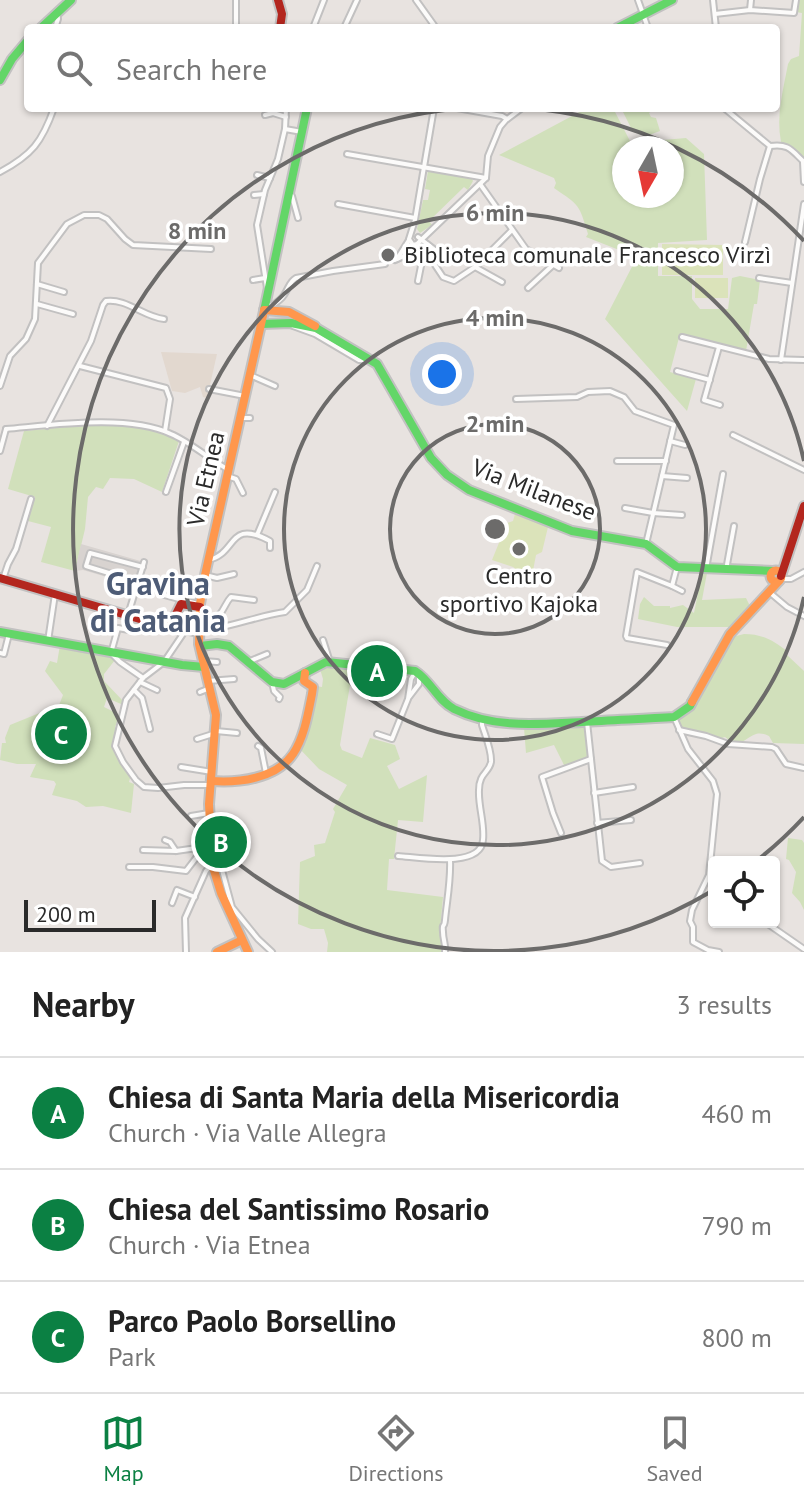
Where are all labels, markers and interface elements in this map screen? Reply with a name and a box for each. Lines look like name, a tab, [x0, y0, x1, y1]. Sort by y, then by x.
search box	[24, 24, 780, 112]
icon: search	[52, 46, 96, 90]
text: Search here	[116, 49, 267, 88]
north arrow	[612, 136, 684, 208]
text: 6 min	[466, 197, 524, 228]
text: 8 min	[168, 215, 226, 246]
place label: Biblioteca comunale Francesco Virzì	[404, 239, 771, 270]
marker: Biblioteca comunale Francesco Virzì	[379, 246, 397, 264]
text: 4 min	[466, 302, 524, 333]
your location	[422, 354, 462, 394]
text: 2 min	[466, 408, 524, 439]
street label: Via Etnea	[179, 428, 231, 530]
street label: Via Milanese	[467, 451, 601, 527]
centre of rings	[481, 515, 509, 543]
marker: Centro sportivo Kajoka	[510, 540, 528, 558]
place label: Centro sportivo Kajoka	[440, 560, 598, 619]
district label: Gravina di Catania	[90, 562, 226, 641]
pin: A	[351, 641, 403, 701]
pin: C	[35, 704, 87, 764]
pin: B	[195, 812, 247, 872]
map controls	[708, 856, 780, 928]
button: locate	[708, 856, 780, 928]
scale bar	[24, 896, 156, 932]
text: 200 m	[36, 900, 96, 928]
text: Nearby	[32, 982, 134, 1026]
text: 3 results	[677, 988, 772, 1021]
text: Chiesa di Santa Maria della Misericordia	[108, 1077, 620, 1116]
text: A	[50, 1097, 66, 1130]
text: 460 m	[701, 1097, 772, 1130]
text: Church · Via Valle Allegra	[108, 1116, 387, 1149]
text: Chiesa del Santissimo Rosario	[108, 1189, 489, 1228]
text: B	[50, 1209, 66, 1242]
text: 790 m	[701, 1209, 772, 1242]
text: Church · Via Etnea	[108, 1228, 311, 1261]
text: Parco Paolo Borsellino	[108, 1301, 396, 1340]
text: C	[51, 1321, 65, 1354]
text: 800 m	[701, 1321, 772, 1354]
text: Park	[108, 1340, 156, 1373]
tab: Map	[101, 1411, 145, 1487]
tab: Directions	[348, 1411, 444, 1487]
tab: Saved	[647, 1411, 702, 1487]

